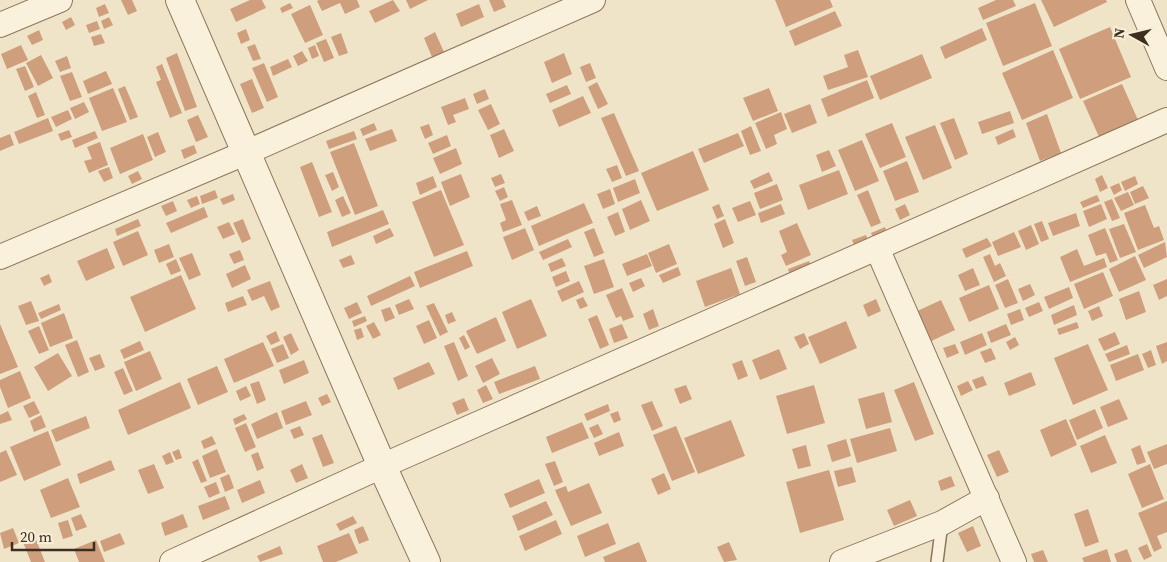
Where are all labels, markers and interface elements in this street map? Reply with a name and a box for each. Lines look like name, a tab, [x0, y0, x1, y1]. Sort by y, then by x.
north arrow	[1107, 10, 1157, 60]
text: N	[1109, 27, 1130, 40]
scale bar	[12, 520, 95, 552]
text: 20 m	[20, 526, 52, 547]

